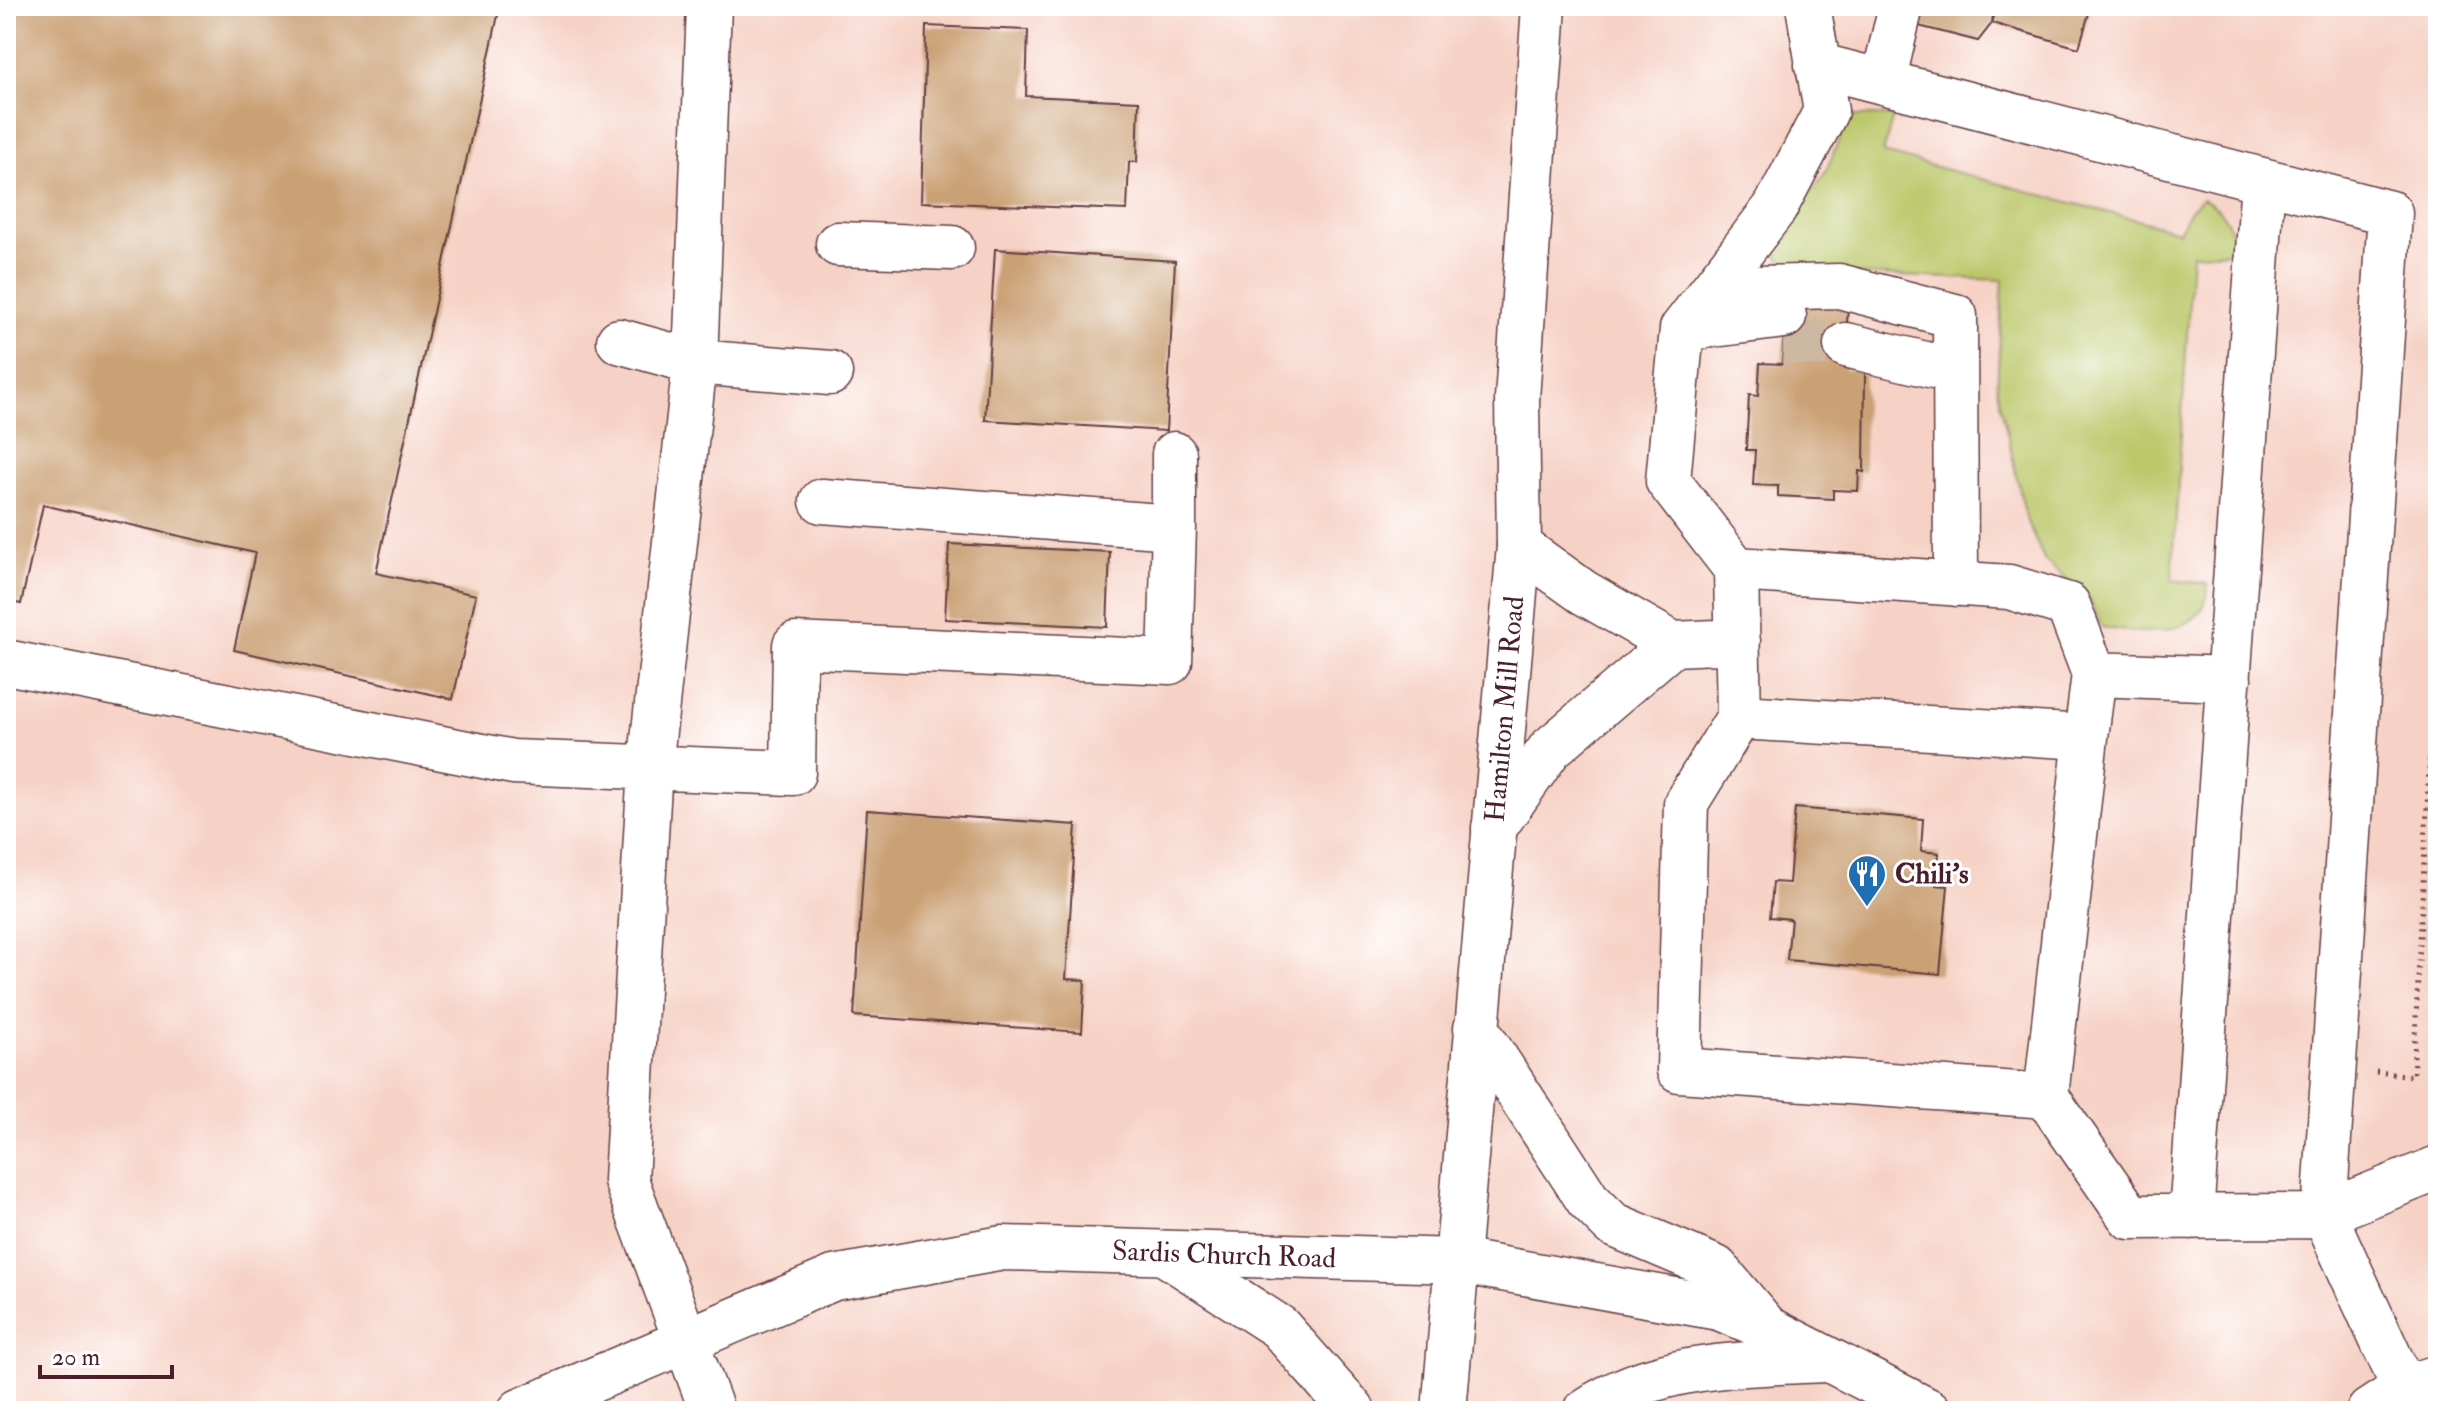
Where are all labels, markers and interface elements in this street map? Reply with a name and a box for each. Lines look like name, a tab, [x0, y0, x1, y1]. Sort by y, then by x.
street label: Hamilton Mill Road	[1478, 594, 1532, 823]
restaurant icon: Chili's	[1846, 853, 1888, 908]
place label: Chili's	[1895, 857, 1969, 892]
street label: Sardis Church Road	[1111, 1234, 1337, 1276]
scale bar	[40, 1329, 172, 1379]
text: 20 m	[52, 1342, 101, 1373]

